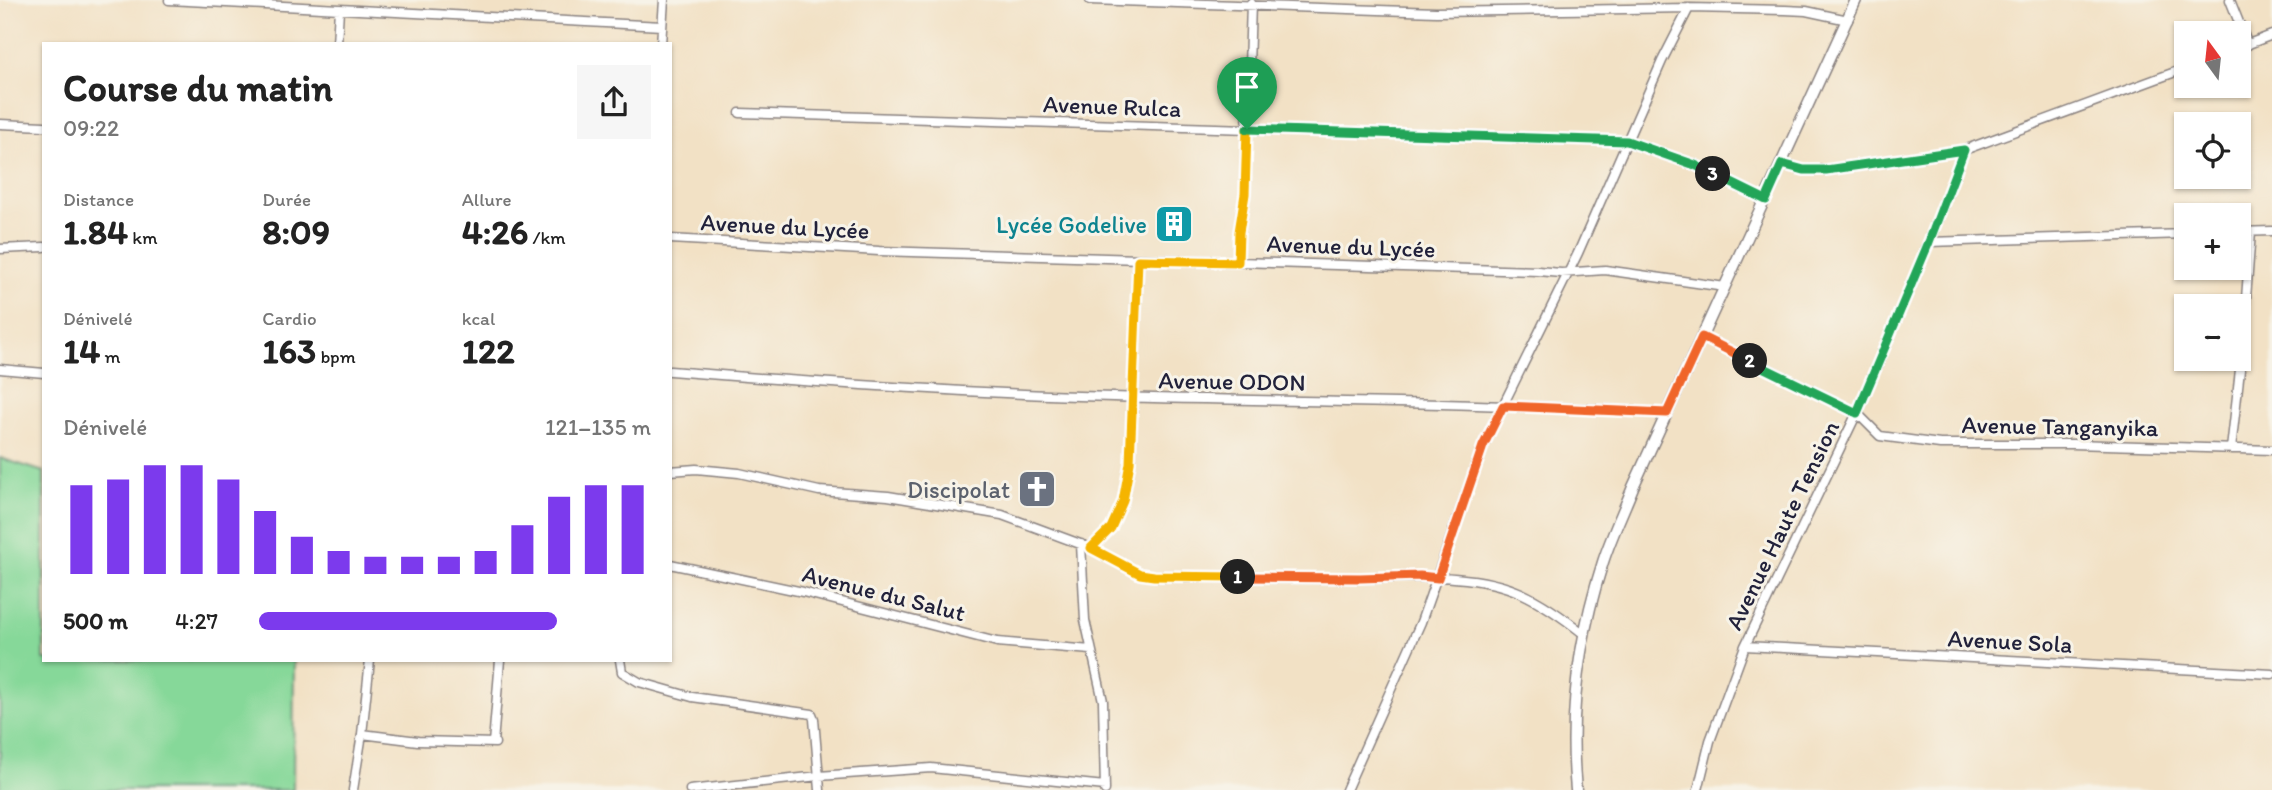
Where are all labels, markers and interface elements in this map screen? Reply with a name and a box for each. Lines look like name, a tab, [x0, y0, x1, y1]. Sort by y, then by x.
north arrow	[2174, 21, 2250, 98]
map controls	[2174, 21, 2251, 371]
pin	[1217, 57, 1277, 129]
text: Course du matin	[63, 65, 333, 111]
button: share	[577, 65, 651, 139]
icon: arrive	[1228, 68, 1266, 106]
street label: Avenue Rulca	[1042, 89, 1182, 123]
button: locate	[2174, 112, 2251, 189]
text: 09:22	[63, 114, 119, 142]
pin: 3	[1696, 156, 1730, 192]
text: 3	[1707, 162, 1718, 185]
text: Distance	[63, 188, 134, 211]
text: Durée	[262, 188, 311, 211]
text: Allure	[462, 188, 512, 211]
building icon: Lycée Godelive	[1153, 203, 1195, 245]
button: +	[2174, 203, 2251, 280]
street label: Avenue du Lycée	[700, 207, 870, 245]
place label: Lycée Godelive	[996, 210, 1147, 239]
text: 1.84	[63, 211, 128, 253]
text: 8:09	[262, 211, 330, 253]
text: 4:26	[462, 211, 528, 253]
text: km	[128, 226, 157, 249]
text: /km	[528, 226, 566, 249]
street label: Avenue du Lycée	[1266, 229, 1436, 263]
button: −	[2174, 294, 2251, 371]
text: Dénivelé	[63, 307, 133, 330]
text: Cardio	[262, 307, 317, 330]
text: kcal	[462, 307, 495, 330]
text: 14	[63, 330, 100, 372]
text: 163	[262, 330, 316, 372]
text: 122	[462, 330, 515, 372]
pin: 2	[1732, 344, 1768, 378]
text: m	[100, 345, 121, 368]
text: bpm	[316, 345, 356, 368]
text: 2	[1745, 349, 1755, 372]
street label: Avenue ODON	[1158, 365, 1306, 397]
street label: Avenue Tanganyika	[1961, 410, 2159, 442]
text: Dénivelé	[63, 413, 147, 441]
text: 121–135 m	[545, 413, 651, 441]
street label: Avenue Haute Tension	[1719, 415, 1845, 634]
church icon: Discipolat	[1016, 468, 1058, 510]
place label: Discipolat	[907, 475, 1010, 504]
street label: Avenue du Salut	[800, 559, 968, 627]
pin: 1	[1220, 560, 1256, 594]
text: 1	[1233, 565, 1242, 588]
text: 500 m	[63, 607, 128, 635]
text: 4:27	[175, 607, 218, 635]
street label: Avenue Sola	[1947, 623, 2073, 659]

